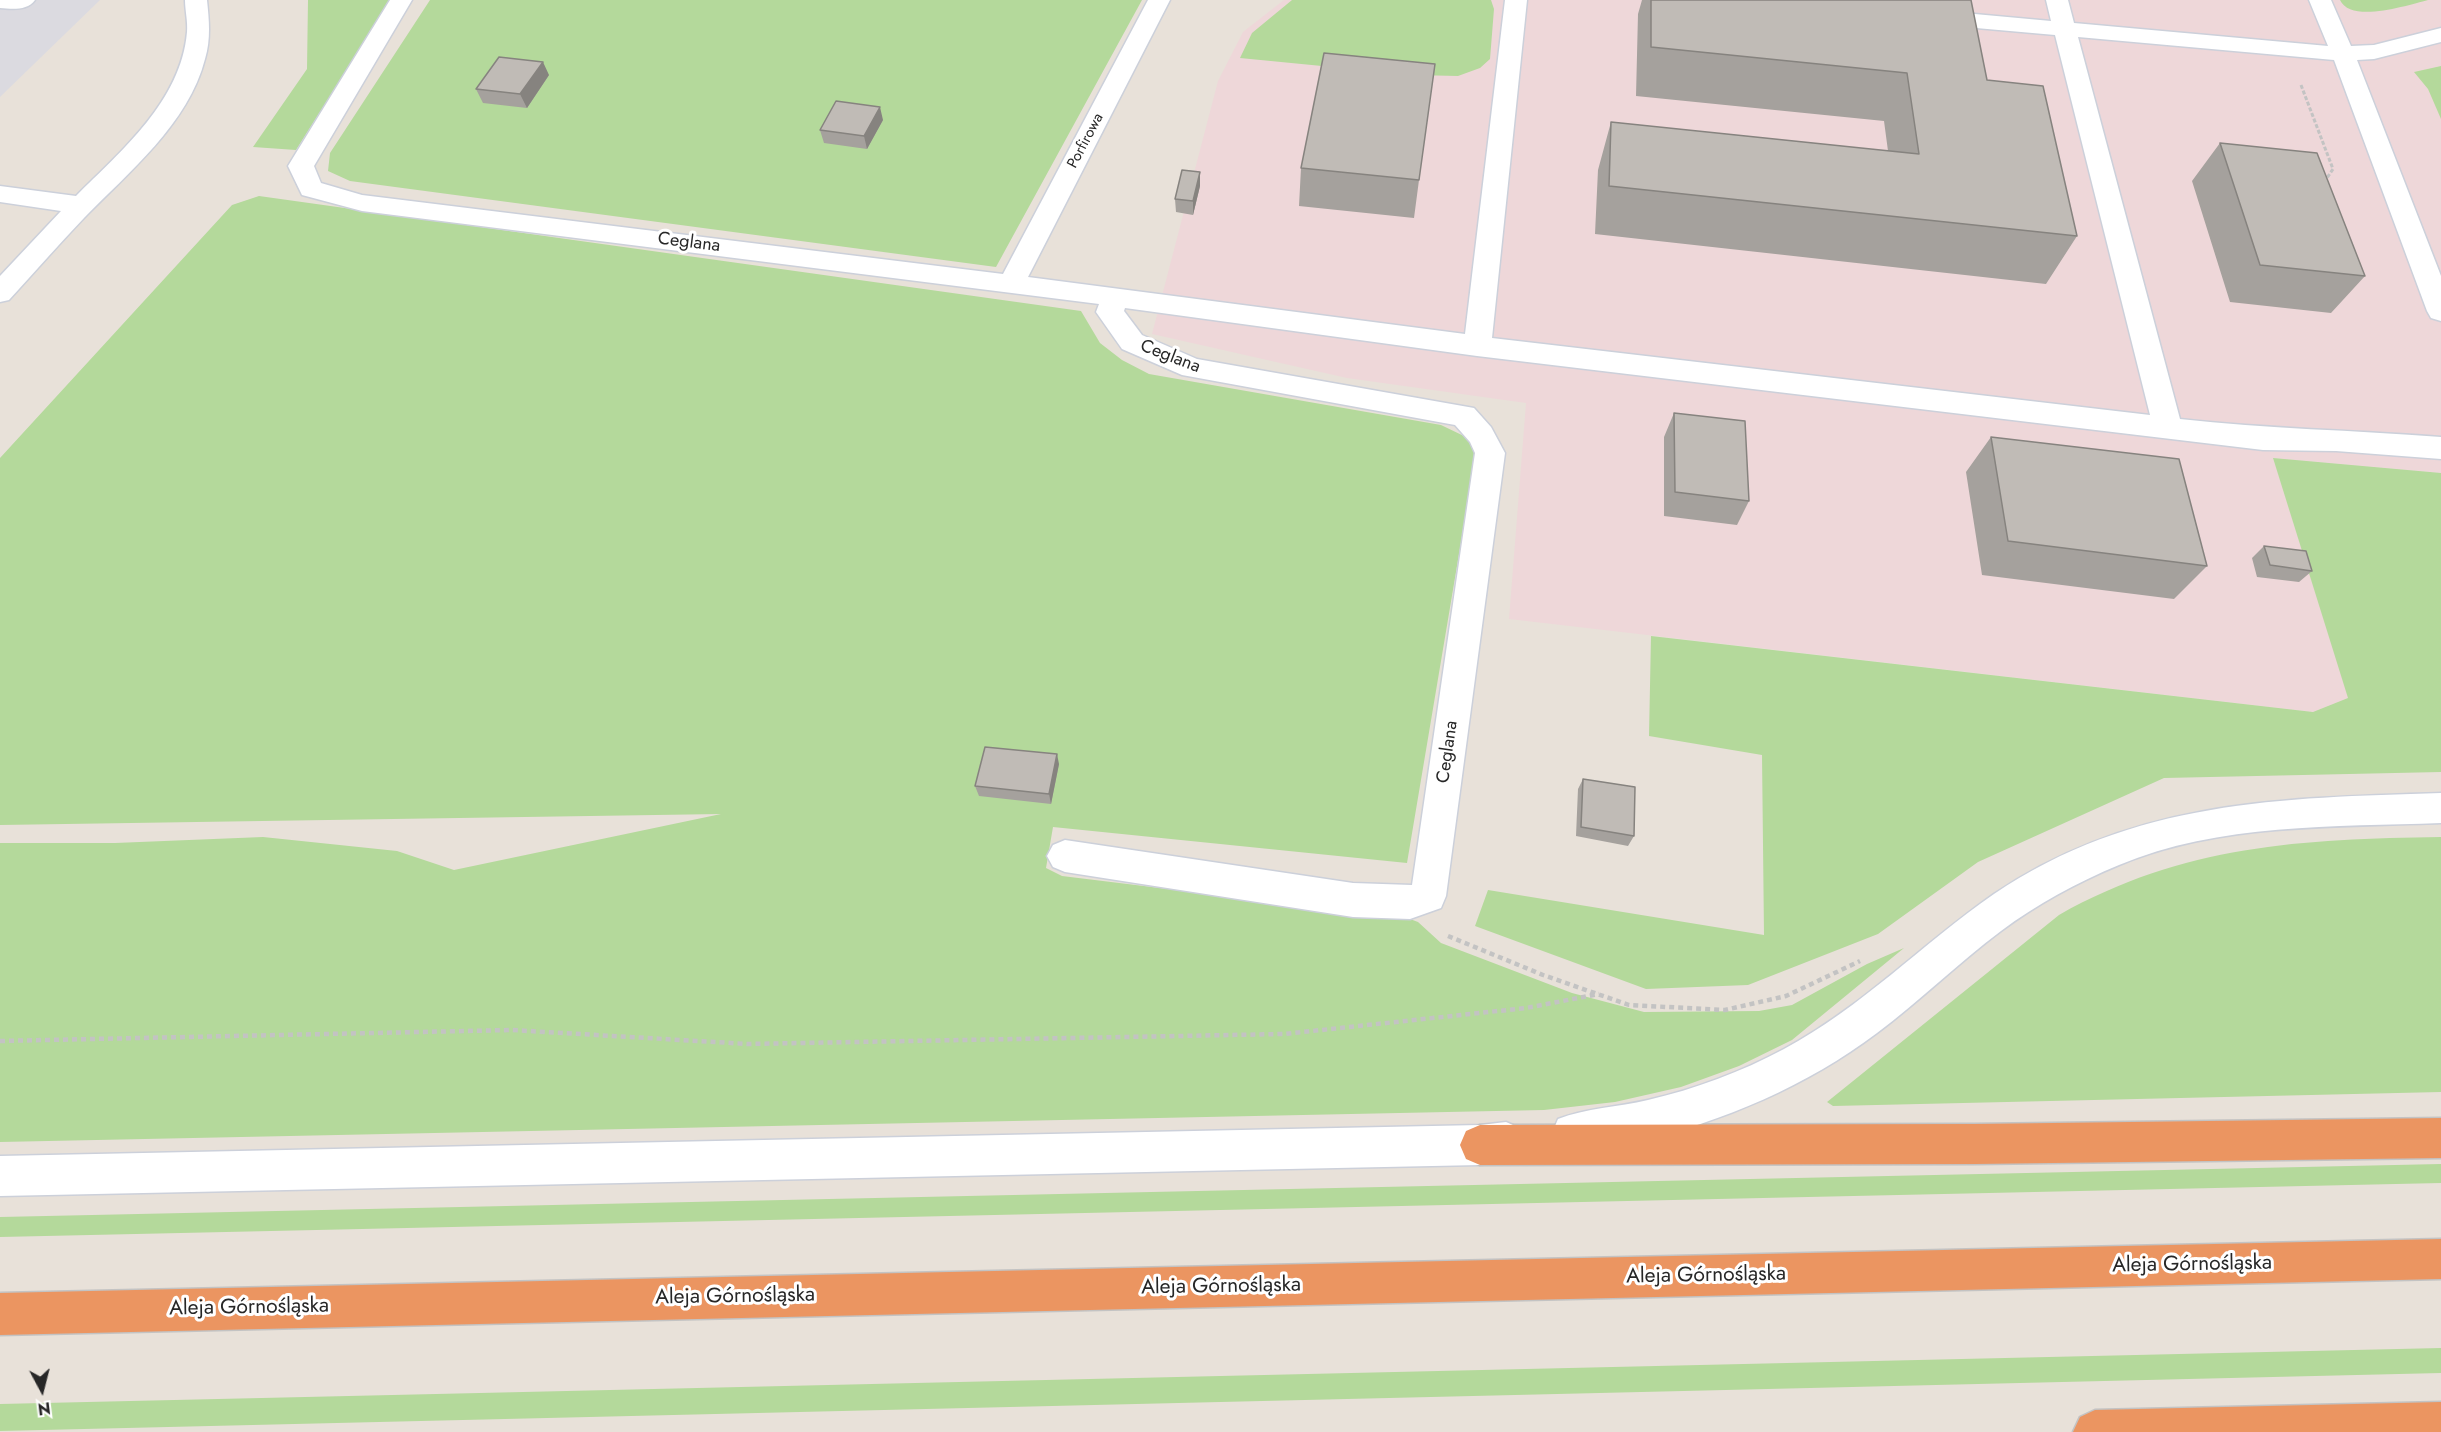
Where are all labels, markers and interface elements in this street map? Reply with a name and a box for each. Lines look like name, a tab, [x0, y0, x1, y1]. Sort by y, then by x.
street label: Porfirowa	[1064, 110, 1108, 172]
street label: Ceglana	[657, 228, 721, 258]
street label: Ceglana	[1137, 336, 1203, 378]
street label: Ceglana	[1433, 719, 1463, 785]
street label: Aleja Górnośląska	[2112, 1251, 2272, 1279]
street label: Aleja Górnośląska	[1626, 1262, 1786, 1290]
street label: Aleja Górnośląska	[1141, 1273, 1301, 1301]
street label: Aleja Górnośląska	[655, 1283, 815, 1311]
street label: Aleja Górnośląska	[169, 1294, 329, 1322]
north arrow	[12, 1360, 72, 1420]
text: N	[37, 1396, 52, 1421]

